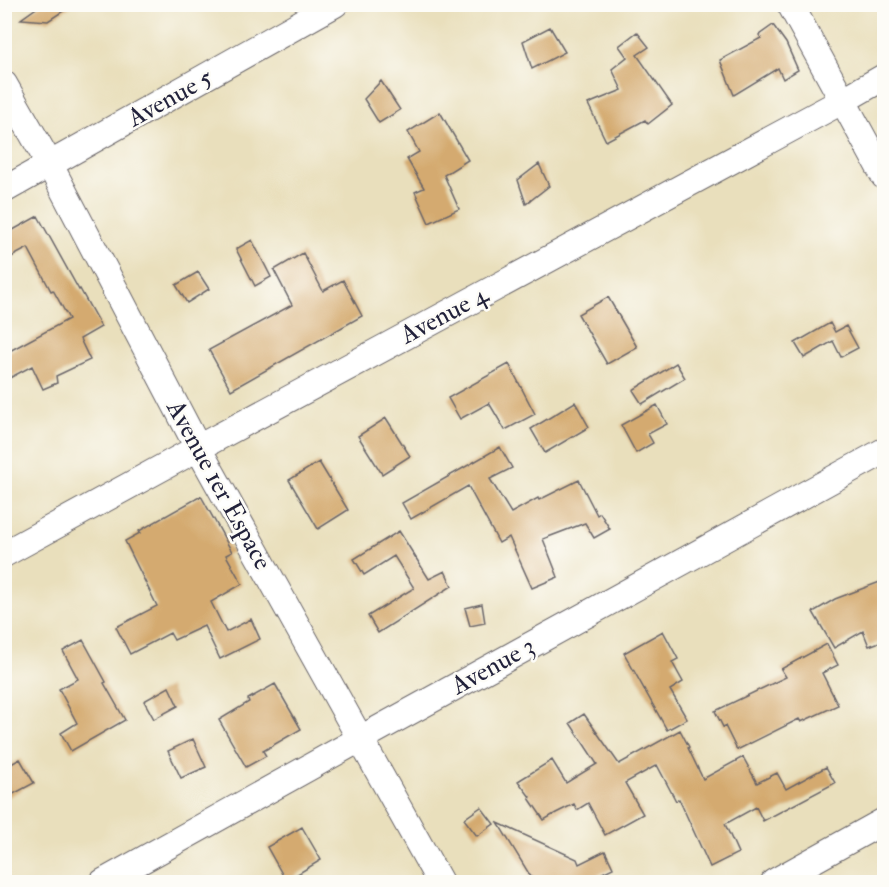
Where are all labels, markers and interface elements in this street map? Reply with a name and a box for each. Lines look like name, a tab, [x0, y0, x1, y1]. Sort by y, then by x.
street label: Avenue 5	[121, 61, 219, 135]
street label: Avenue 4	[394, 278, 494, 352]
street label: Avenue 1er Espace	[158, 394, 279, 576]
street label: Avenue 3	[445, 630, 540, 702]

